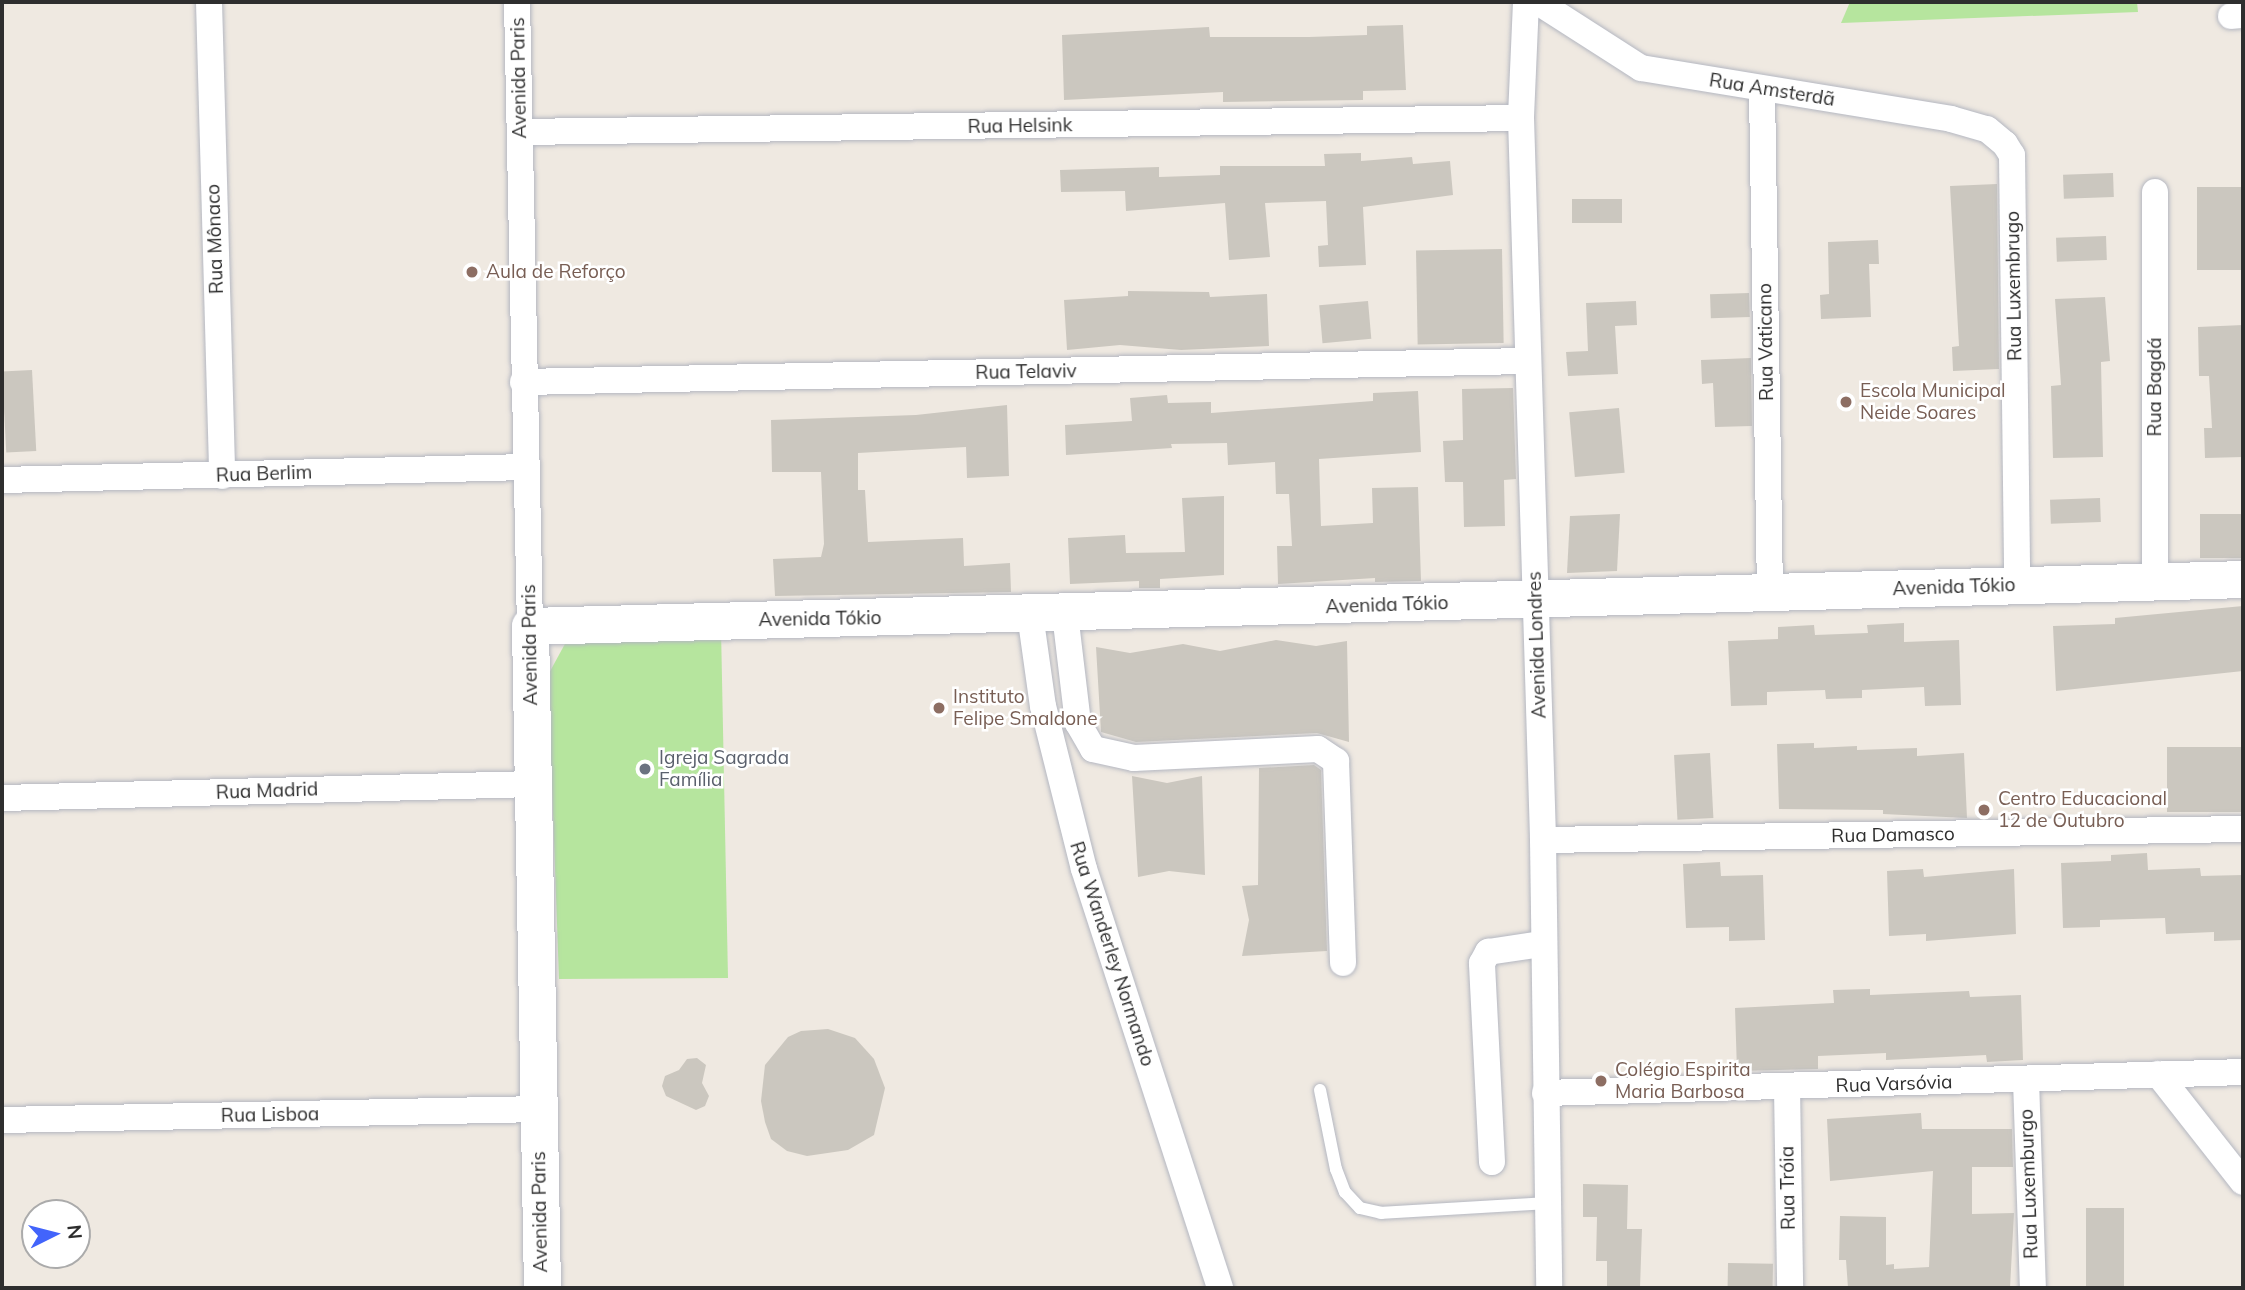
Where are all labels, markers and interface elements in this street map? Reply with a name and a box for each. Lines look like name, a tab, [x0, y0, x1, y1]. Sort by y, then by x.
street label: Avenida Paris	[507, 17, 531, 139]
street label: Rua Amsterdã	[1708, 69, 1836, 111]
street label: Rua Helsink	[967, 114, 1073, 138]
street label: Rua Mônaco	[202, 184, 228, 294]
street label: Rua Luxembrugo	[2001, 211, 2027, 361]
place label: Aula de Reforço	[486, 261, 626, 283]
marker: Aula de Reforço	[464, 264, 480, 280]
street label: Rua Vaticano	[1754, 283, 1778, 401]
street label: Rua Bagdá	[2144, 337, 2166, 437]
street label: Rua Telaviv	[975, 360, 1077, 384]
place label: Escola Municipal Neide Soares	[1860, 380, 2006, 424]
marker: Escola Municipal Neide Soares	[1838, 394, 1854, 410]
street label: Rua Berlim	[215, 461, 313, 487]
street label: Avenida Londres	[1523, 571, 1551, 719]
street label: Avenida Tókio	[1892, 573, 2016, 601]
street label: Avenida Paris	[518, 584, 542, 706]
street label: Avenida Tókio	[1325, 591, 1449, 619]
street label: Avenida Tókio	[758, 607, 882, 631]
place label: Instituto Felipe Smaldone	[953, 686, 1098, 730]
marker: Instituto Felipe Smaldone	[931, 700, 947, 716]
place label: Igreja Sagrada Família	[659, 747, 789, 791]
marker: Igreja Sagrada Família	[637, 761, 653, 777]
street label: Rua Madrid	[215, 778, 319, 804]
place label: Centro Educacional 12 de Outubro	[1998, 788, 2167, 832]
marker: Centro Educacional 12 de Outubro	[1976, 802, 1992, 818]
street label: Rua Damasco	[1831, 823, 1955, 847]
street label: Rua Wanderley Normando	[1065, 839, 1159, 1069]
place label: Colégio Espirita Maria Barbosa	[1615, 1059, 1751, 1103]
street label: Rua Varsóvia	[1835, 1071, 1953, 1097]
marker: Colégio Espirita Maria Barbosa	[1593, 1073, 1609, 1089]
street label: Rua Lisboa	[221, 1103, 319, 1127]
street label: Rua Luxemburgo	[2015, 1109, 2043, 1259]
street label: Rua Tróia	[1776, 1146, 1800, 1230]
street label: Avenida Paris	[528, 1151, 552, 1273]
north arrow	[21, 1199, 91, 1269]
text: N	[62, 1224, 88, 1240]

